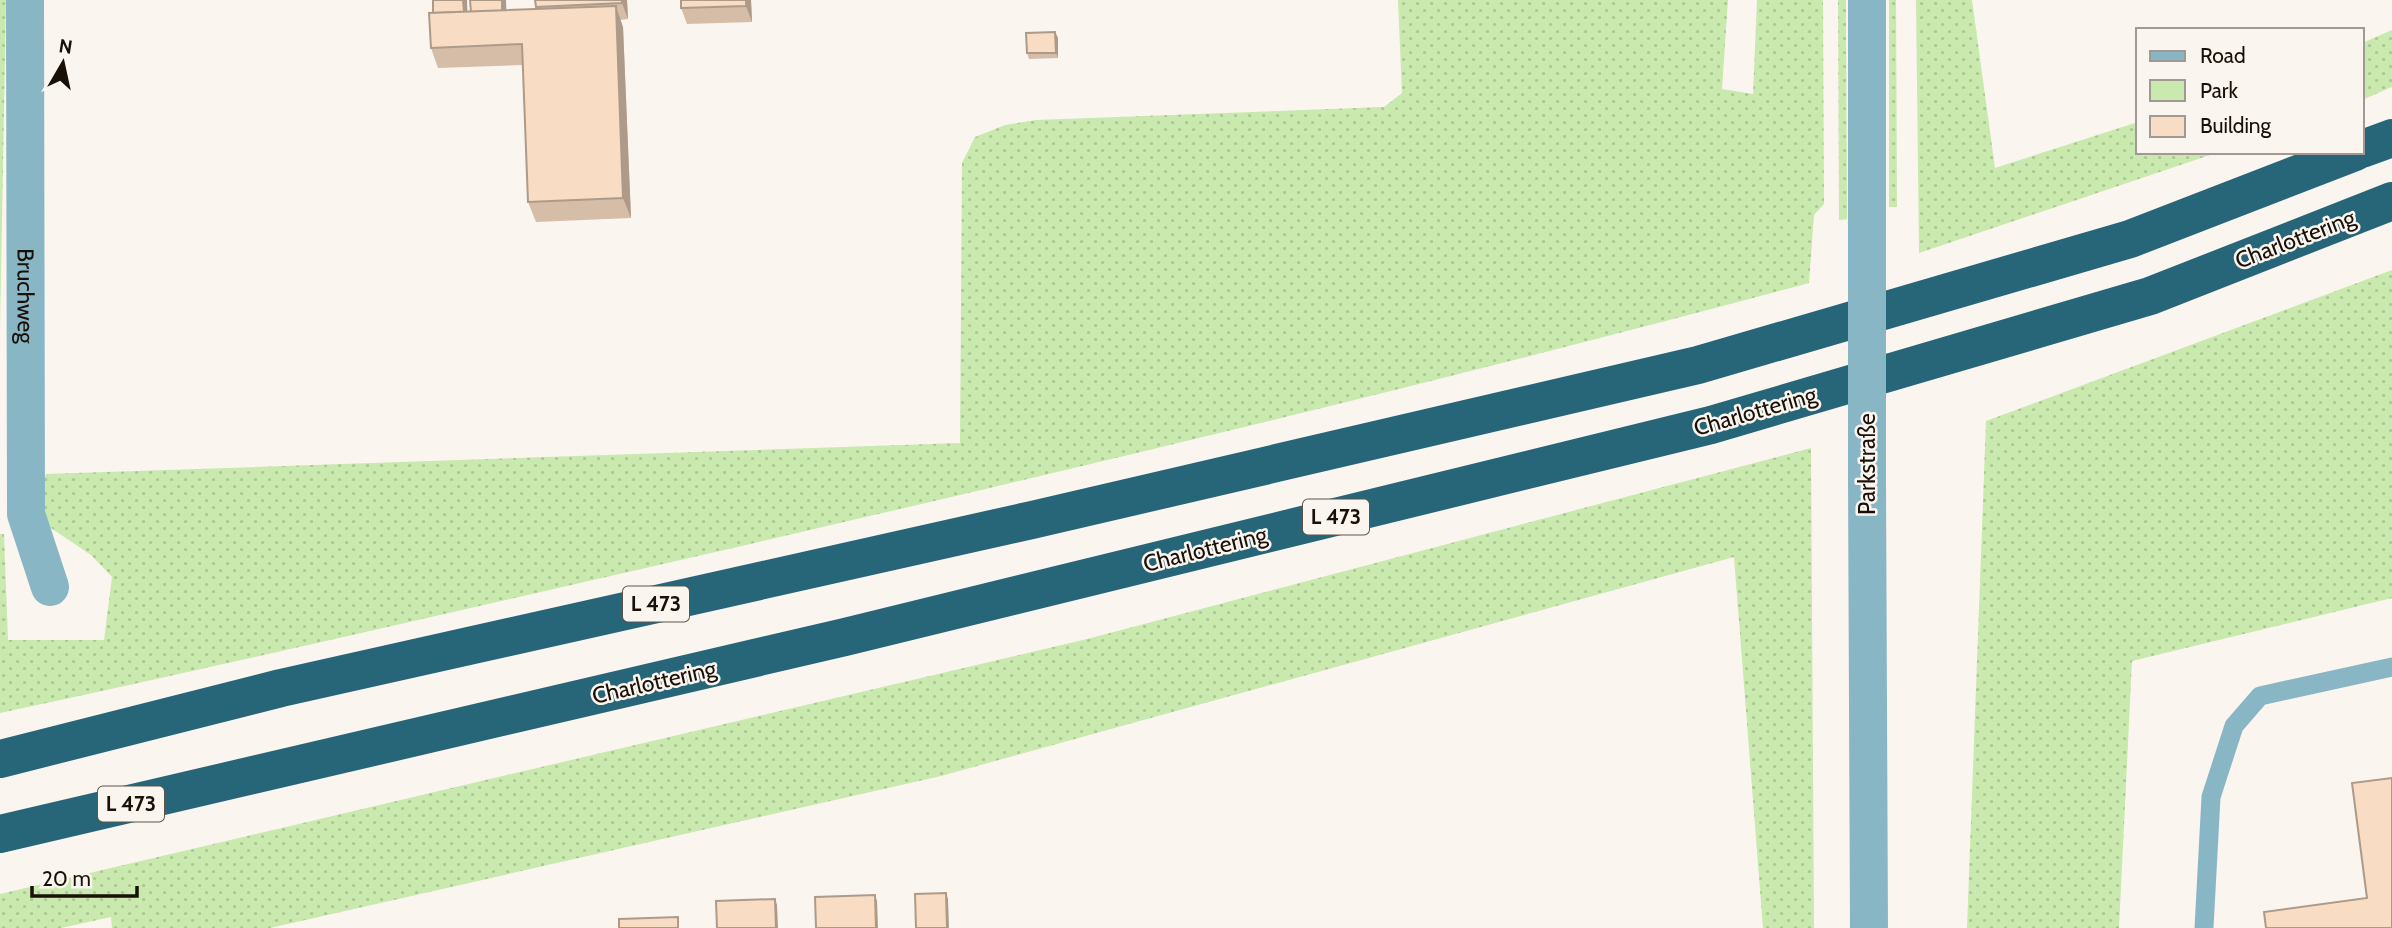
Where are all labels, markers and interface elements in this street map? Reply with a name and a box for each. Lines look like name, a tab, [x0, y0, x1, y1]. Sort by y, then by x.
north arrow	[28, 28, 98, 98]
legend	[2136, 28, 2364, 154]
text: N	[57, 34, 74, 59]
text: Road	[2200, 43, 2246, 68]
text: Park	[2200, 78, 2238, 103]
text: Building	[2200, 113, 2272, 138]
street label: Charlottering	[2231, 203, 2360, 275]
street label: Bruchweg	[11, 248, 40, 344]
street label: Charlottering	[1690, 380, 1820, 442]
street label: Parkstraße	[1853, 413, 1881, 515]
road number: L 473	[1303, 500, 1369, 534]
street label: Charlottering	[1140, 520, 1270, 578]
road number: L 473	[623, 586, 689, 622]
street label: Charlottering	[589, 654, 719, 710]
road number: L 473	[98, 786, 164, 822]
scale bar	[32, 855, 136, 899]
text: 20 m	[42, 866, 91, 891]

